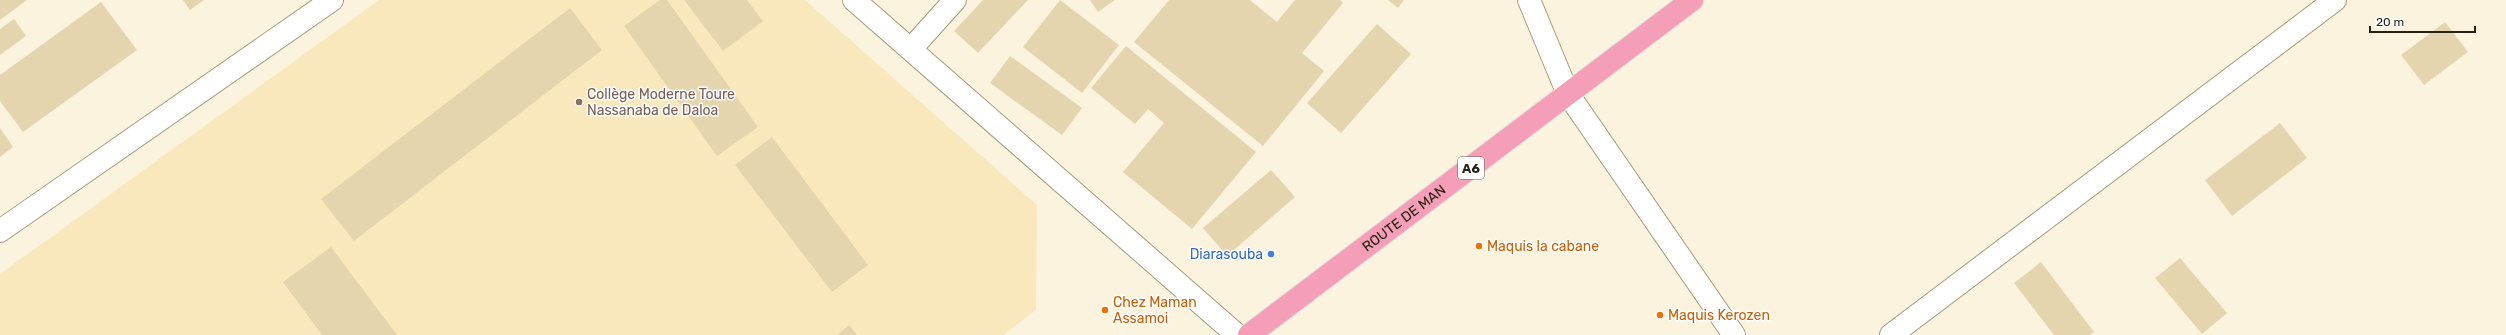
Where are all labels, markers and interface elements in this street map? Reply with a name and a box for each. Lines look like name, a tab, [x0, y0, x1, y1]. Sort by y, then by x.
scale bar	[2370, 8, 2475, 34]
text: 20 m	[2376, 15, 2404, 29]
place label: Collège Moderne Toure Nassanaba de Daloa	[587, 86, 735, 119]
marker: Collège Moderne Toure Nassanaba de Daloa	[574, 97, 584, 107]
road number: A6	[1458, 157, 1484, 179]
street label: ROUTE DE MAN	[1359, 181, 1449, 255]
place label: Maquis la cabane	[1487, 238, 1599, 255]
marker: Maquis la cabane	[1474, 241, 1484, 251]
place label: Diarasouba	[1190, 246, 1263, 263]
marker: Diarasouba	[1266, 249, 1276, 259]
place label: Chez Maman Assamoi	[1113, 294, 1197, 327]
marker: Chez Maman Assamoi	[1100, 305, 1110, 315]
place label: Maquis Kerozen	[1668, 307, 1770, 324]
marker: Maquis Kerozen	[1655, 310, 1665, 320]

